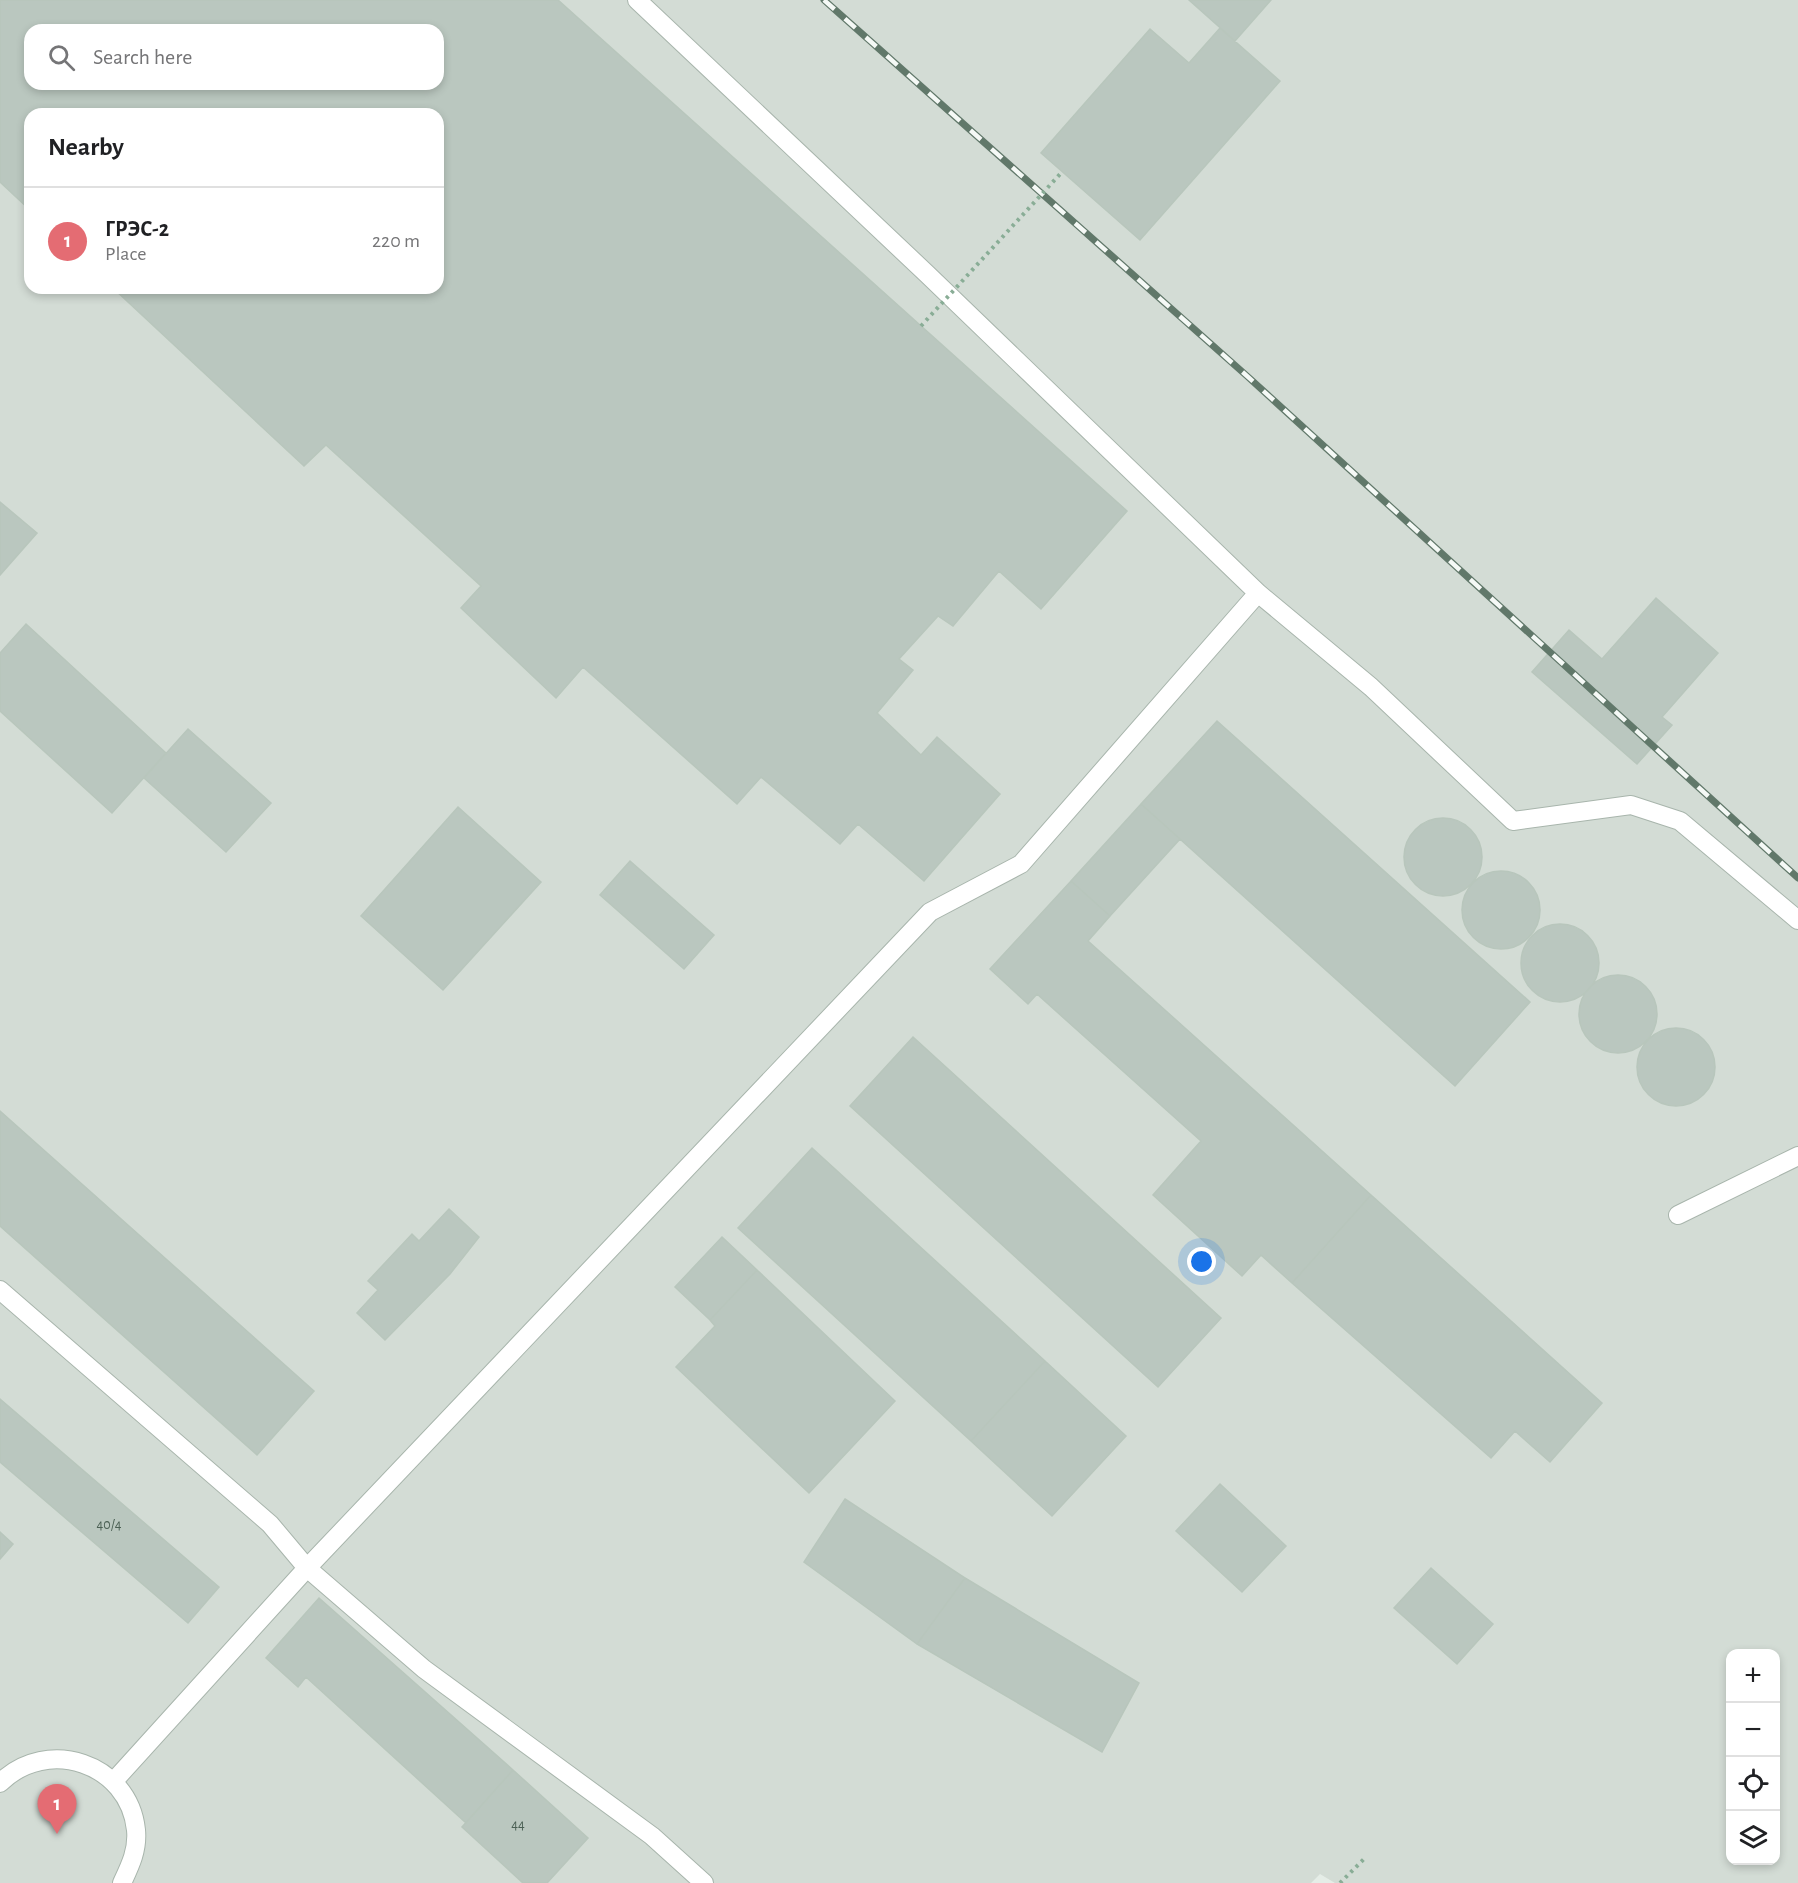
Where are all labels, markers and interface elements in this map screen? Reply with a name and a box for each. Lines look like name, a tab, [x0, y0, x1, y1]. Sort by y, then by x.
search box	[24, 24, 444, 90]
icon: search	[45, 41, 78, 74]
text: Search here	[93, 46, 192, 68]
text: Nearby	[48, 134, 124, 160]
text: ГРЭС-2	[105, 218, 169, 240]
text: 1	[64, 231, 71, 251]
text: 220 m	[372, 231, 420, 251]
text: Place	[105, 244, 146, 264]
your location	[1187, 1247, 1216, 1276]
house number: 40/4	[97, 1518, 122, 1532]
map controls	[1726, 1649, 1780, 1865]
button: +	[1726, 1649, 1780, 1703]
button: −	[1726, 1703, 1780, 1757]
button: locate	[1726, 1757, 1780, 1811]
pin: 1	[38, 1784, 76, 1834]
button: layers	[1726, 1811, 1780, 1865]
house number: 44	[511, 1818, 525, 1832]

